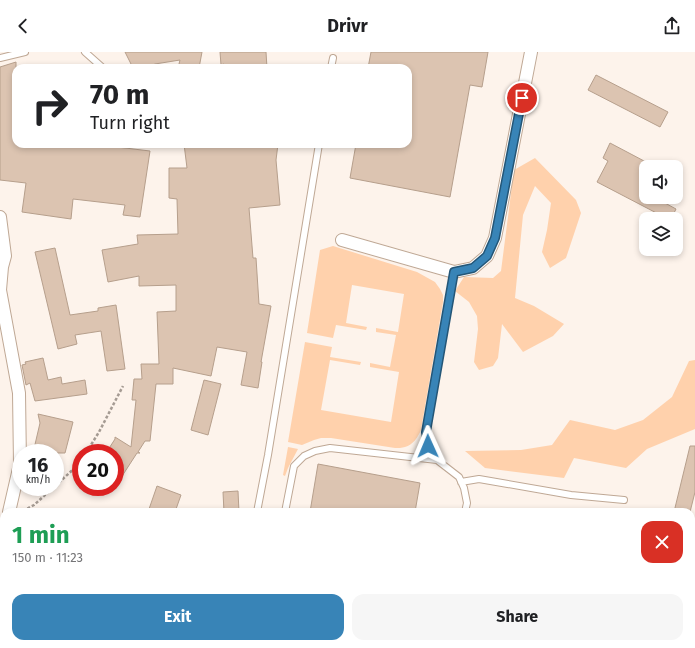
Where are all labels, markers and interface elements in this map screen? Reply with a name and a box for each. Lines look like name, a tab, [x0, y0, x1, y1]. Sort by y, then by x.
icon: back	[12, 15, 34, 37]
text: Drivr	[327, 15, 368, 37]
icon: share	[661, 15, 683, 37]
text: 70 m	[90, 78, 149, 111]
icon: right	[24, 80, 76, 132]
pin	[505, 81, 539, 115]
icon: arrive	[511, 87, 533, 109]
text: Turn right	[90, 112, 170, 134]
map controls	[639, 160, 683, 256]
button: sound	[639, 160, 683, 204]
button: layers	[639, 212, 683, 256]
position arrow	[407, 425, 449, 467]
speed limit sign: 20	[72, 444, 124, 496]
text: 16	[28, 453, 48, 477]
text: km/h	[26, 474, 50, 486]
text: 1 min	[12, 521, 70, 549]
button: close	[641, 521, 683, 563]
text: 150 m · 11:23	[12, 550, 83, 565]
button: Exit	[12, 594, 344, 640]
button: Share	[352, 594, 683, 640]

